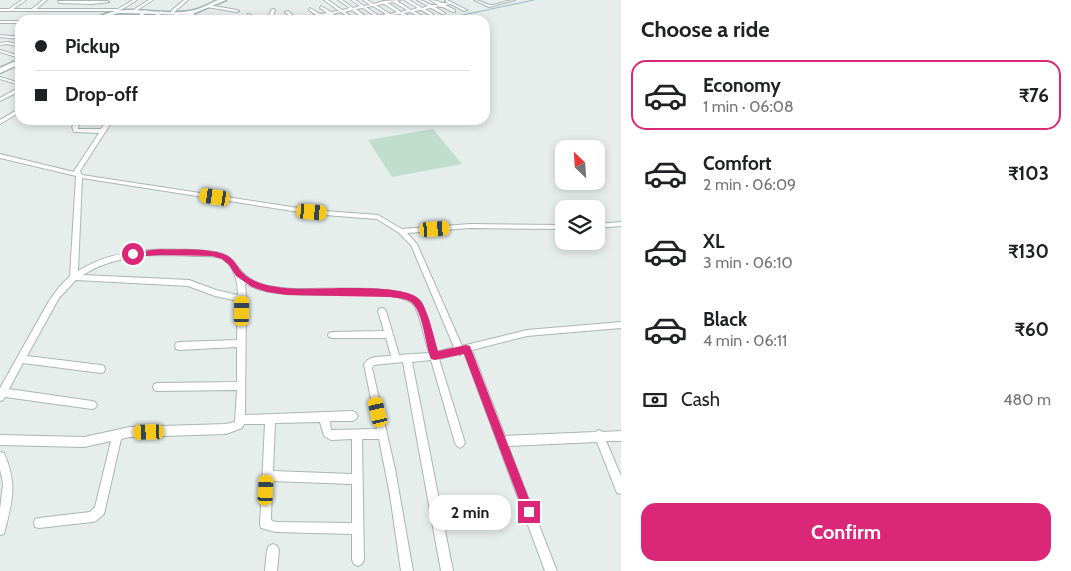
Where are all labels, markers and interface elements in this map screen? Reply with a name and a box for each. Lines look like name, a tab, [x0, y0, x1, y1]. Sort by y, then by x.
text: Choose a ride	[641, 16, 770, 43]
text: Pickup	[65, 35, 120, 58]
icon: car	[643, 73, 688, 118]
text: Economy	[703, 74, 781, 97]
text: Drop-off	[65, 83, 138, 106]
text: ₹76	[1019, 84, 1049, 107]
text: 1 min · 06:08	[703, 97, 794, 116]
north arrow	[555, 140, 605, 190]
map controls	[555, 140, 605, 250]
icon: car	[643, 151, 688, 196]
text: Comfort	[703, 152, 772, 175]
text: ₹103	[1008, 162, 1049, 185]
text: 2 min · 06:09	[703, 175, 796, 194]
car	[199, 187, 230, 207]
button: layers	[555, 200, 605, 250]
car	[296, 203, 327, 221]
car	[419, 220, 450, 238]
icon: car	[643, 229, 688, 274]
text: XL	[703, 230, 724, 253]
text: ₹130	[1008, 240, 1049, 263]
route start	[122, 243, 144, 265]
text: 3 min · 06:10	[703, 253, 793, 272]
car	[234, 296, 249, 326]
icon: car	[643, 307, 688, 352]
text: Black	[703, 308, 747, 331]
text: ₹60	[1015, 318, 1049, 341]
text: 4 min · 06:11	[703, 331, 787, 350]
icon: cash	[641, 386, 669, 414]
text: Cash	[681, 388, 720, 411]
text: 480 m	[1003, 390, 1051, 409]
car	[367, 396, 388, 428]
car	[133, 424, 164, 440]
car	[257, 475, 274, 505]
callout: 2 min	[429, 494, 512, 530]
route end	[518, 501, 540, 523]
text: 2 min	[451, 503, 489, 522]
button: Confirm	[641, 503, 1051, 561]

